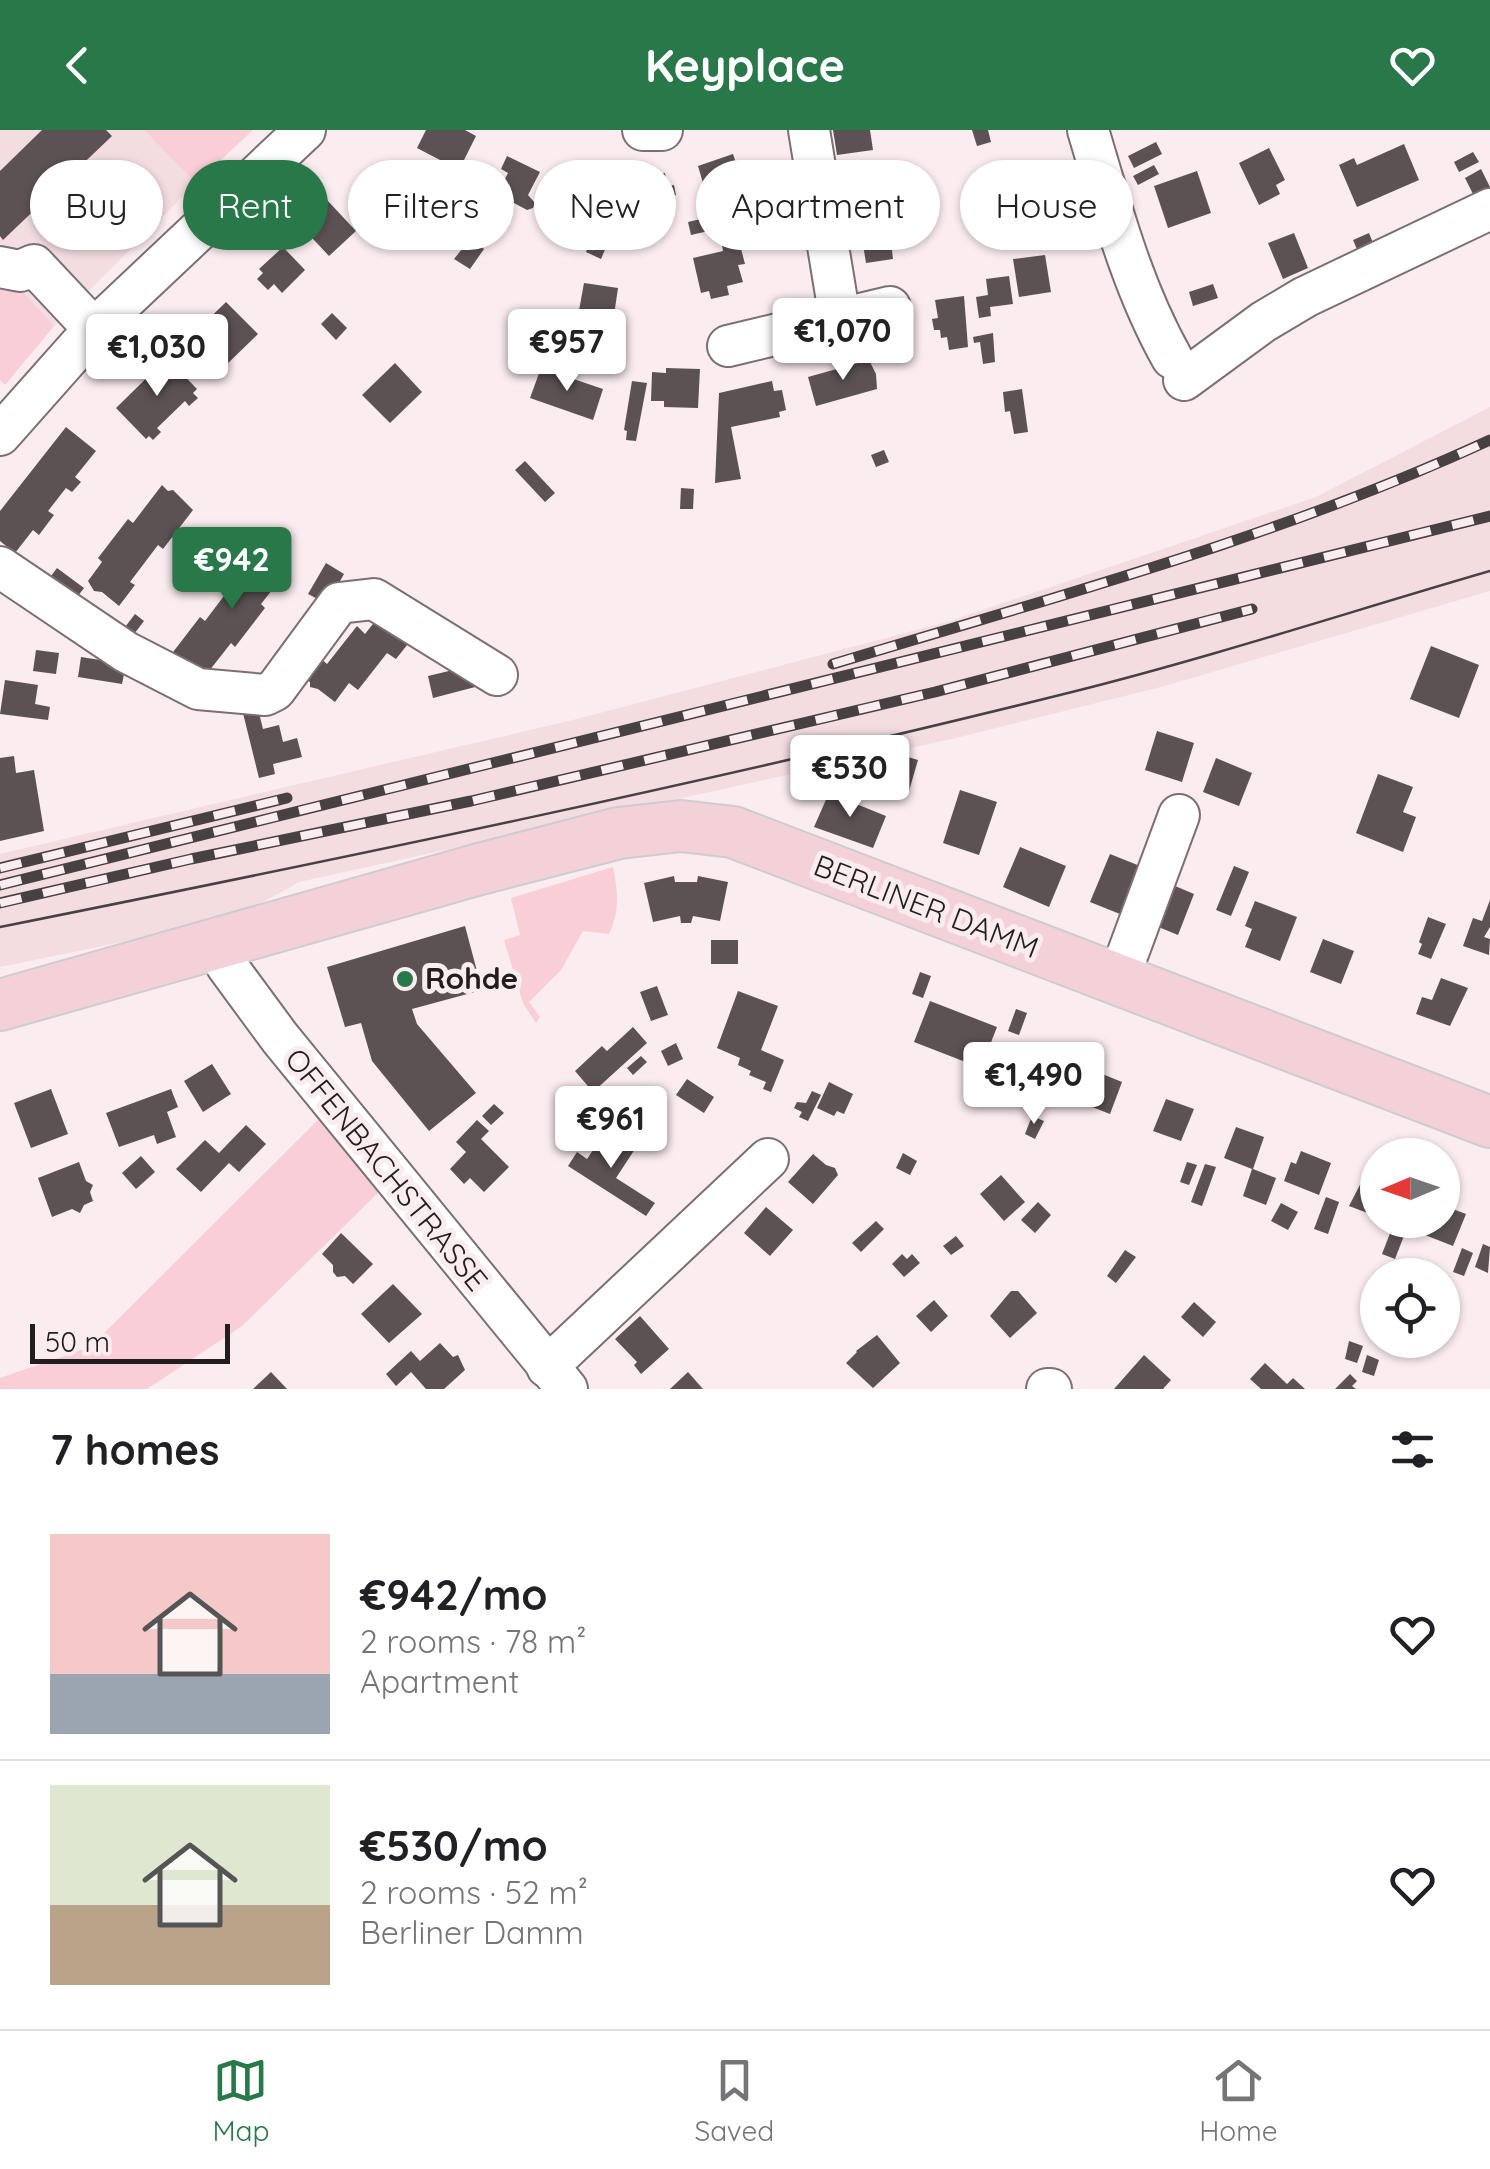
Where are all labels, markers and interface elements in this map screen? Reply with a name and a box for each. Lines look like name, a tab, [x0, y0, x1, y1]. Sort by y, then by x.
text: Keyplace	[645, 37, 845, 93]
icon: back	[50, 38, 105, 93]
icon: heart	[1385, 38, 1440, 93]
chip: Buy	[30, 160, 163, 250]
chip: Rent	[183, 160, 328, 250]
chip: Filters	[348, 160, 514, 250]
chip: New	[534, 160, 676, 250]
chip: Apartment	[696, 160, 940, 250]
chip: House	[960, 160, 1133, 250]
pin: €1,070	[762, 298, 924, 383]
pin: €957	[508, 309, 626, 394]
text: €1,070	[795, 310, 891, 350]
pin: €1,030	[76, 314, 238, 399]
text: €957	[530, 321, 604, 361]
text: €1,030	[108, 326, 206, 366]
pin: €942	[173, 527, 291, 612]
text: €942	[194, 539, 270, 579]
pin: €530	[791, 735, 909, 820]
text: €530	[812, 747, 888, 787]
street label: BERLINER DAMM	[809, 846, 1044, 966]
place label: Rohde	[425, 959, 518, 997]
marker: Rohde	[394, 968, 416, 990]
street label: OFFENBACHSTRASSE	[277, 1040, 496, 1298]
pin: €1,490	[953, 1042, 1115, 1127]
text: €1,490	[985, 1054, 1083, 1094]
pin: €961	[552, 1086, 670, 1171]
text: €961	[577, 1098, 645, 1138]
north arrow	[1360, 1138, 1460, 1238]
map controls	[1360, 1138, 1460, 1358]
button: locate	[1360, 1258, 1460, 1358]
scale bar	[30, 1319, 230, 1364]
text: 50 m	[45, 1324, 110, 1359]
icon: filters	[1385, 1422, 1440, 1477]
text: 7 homes	[50, 1423, 219, 1476]
text: €942/mo	[360, 1568, 548, 1621]
icon: home	[130, 1574, 250, 1694]
icon: heart	[1385, 1607, 1440, 1662]
text: 2 rooms · 78 m²	[360, 1621, 586, 1661]
text: Apartment	[360, 1661, 519, 1701]
text: €530/mo	[360, 1819, 548, 1872]
icon: home	[130, 1825, 250, 1945]
icon: heart	[1385, 1858, 1440, 1913]
text: 2 rooms · 52 m²	[360, 1872, 588, 1912]
text: Berliner Damm	[360, 1912, 584, 1952]
tab: Map	[212, 2053, 270, 2148]
tab: Saved	[694, 2053, 774, 2148]
tab: Home	[1199, 2053, 1278, 2148]

